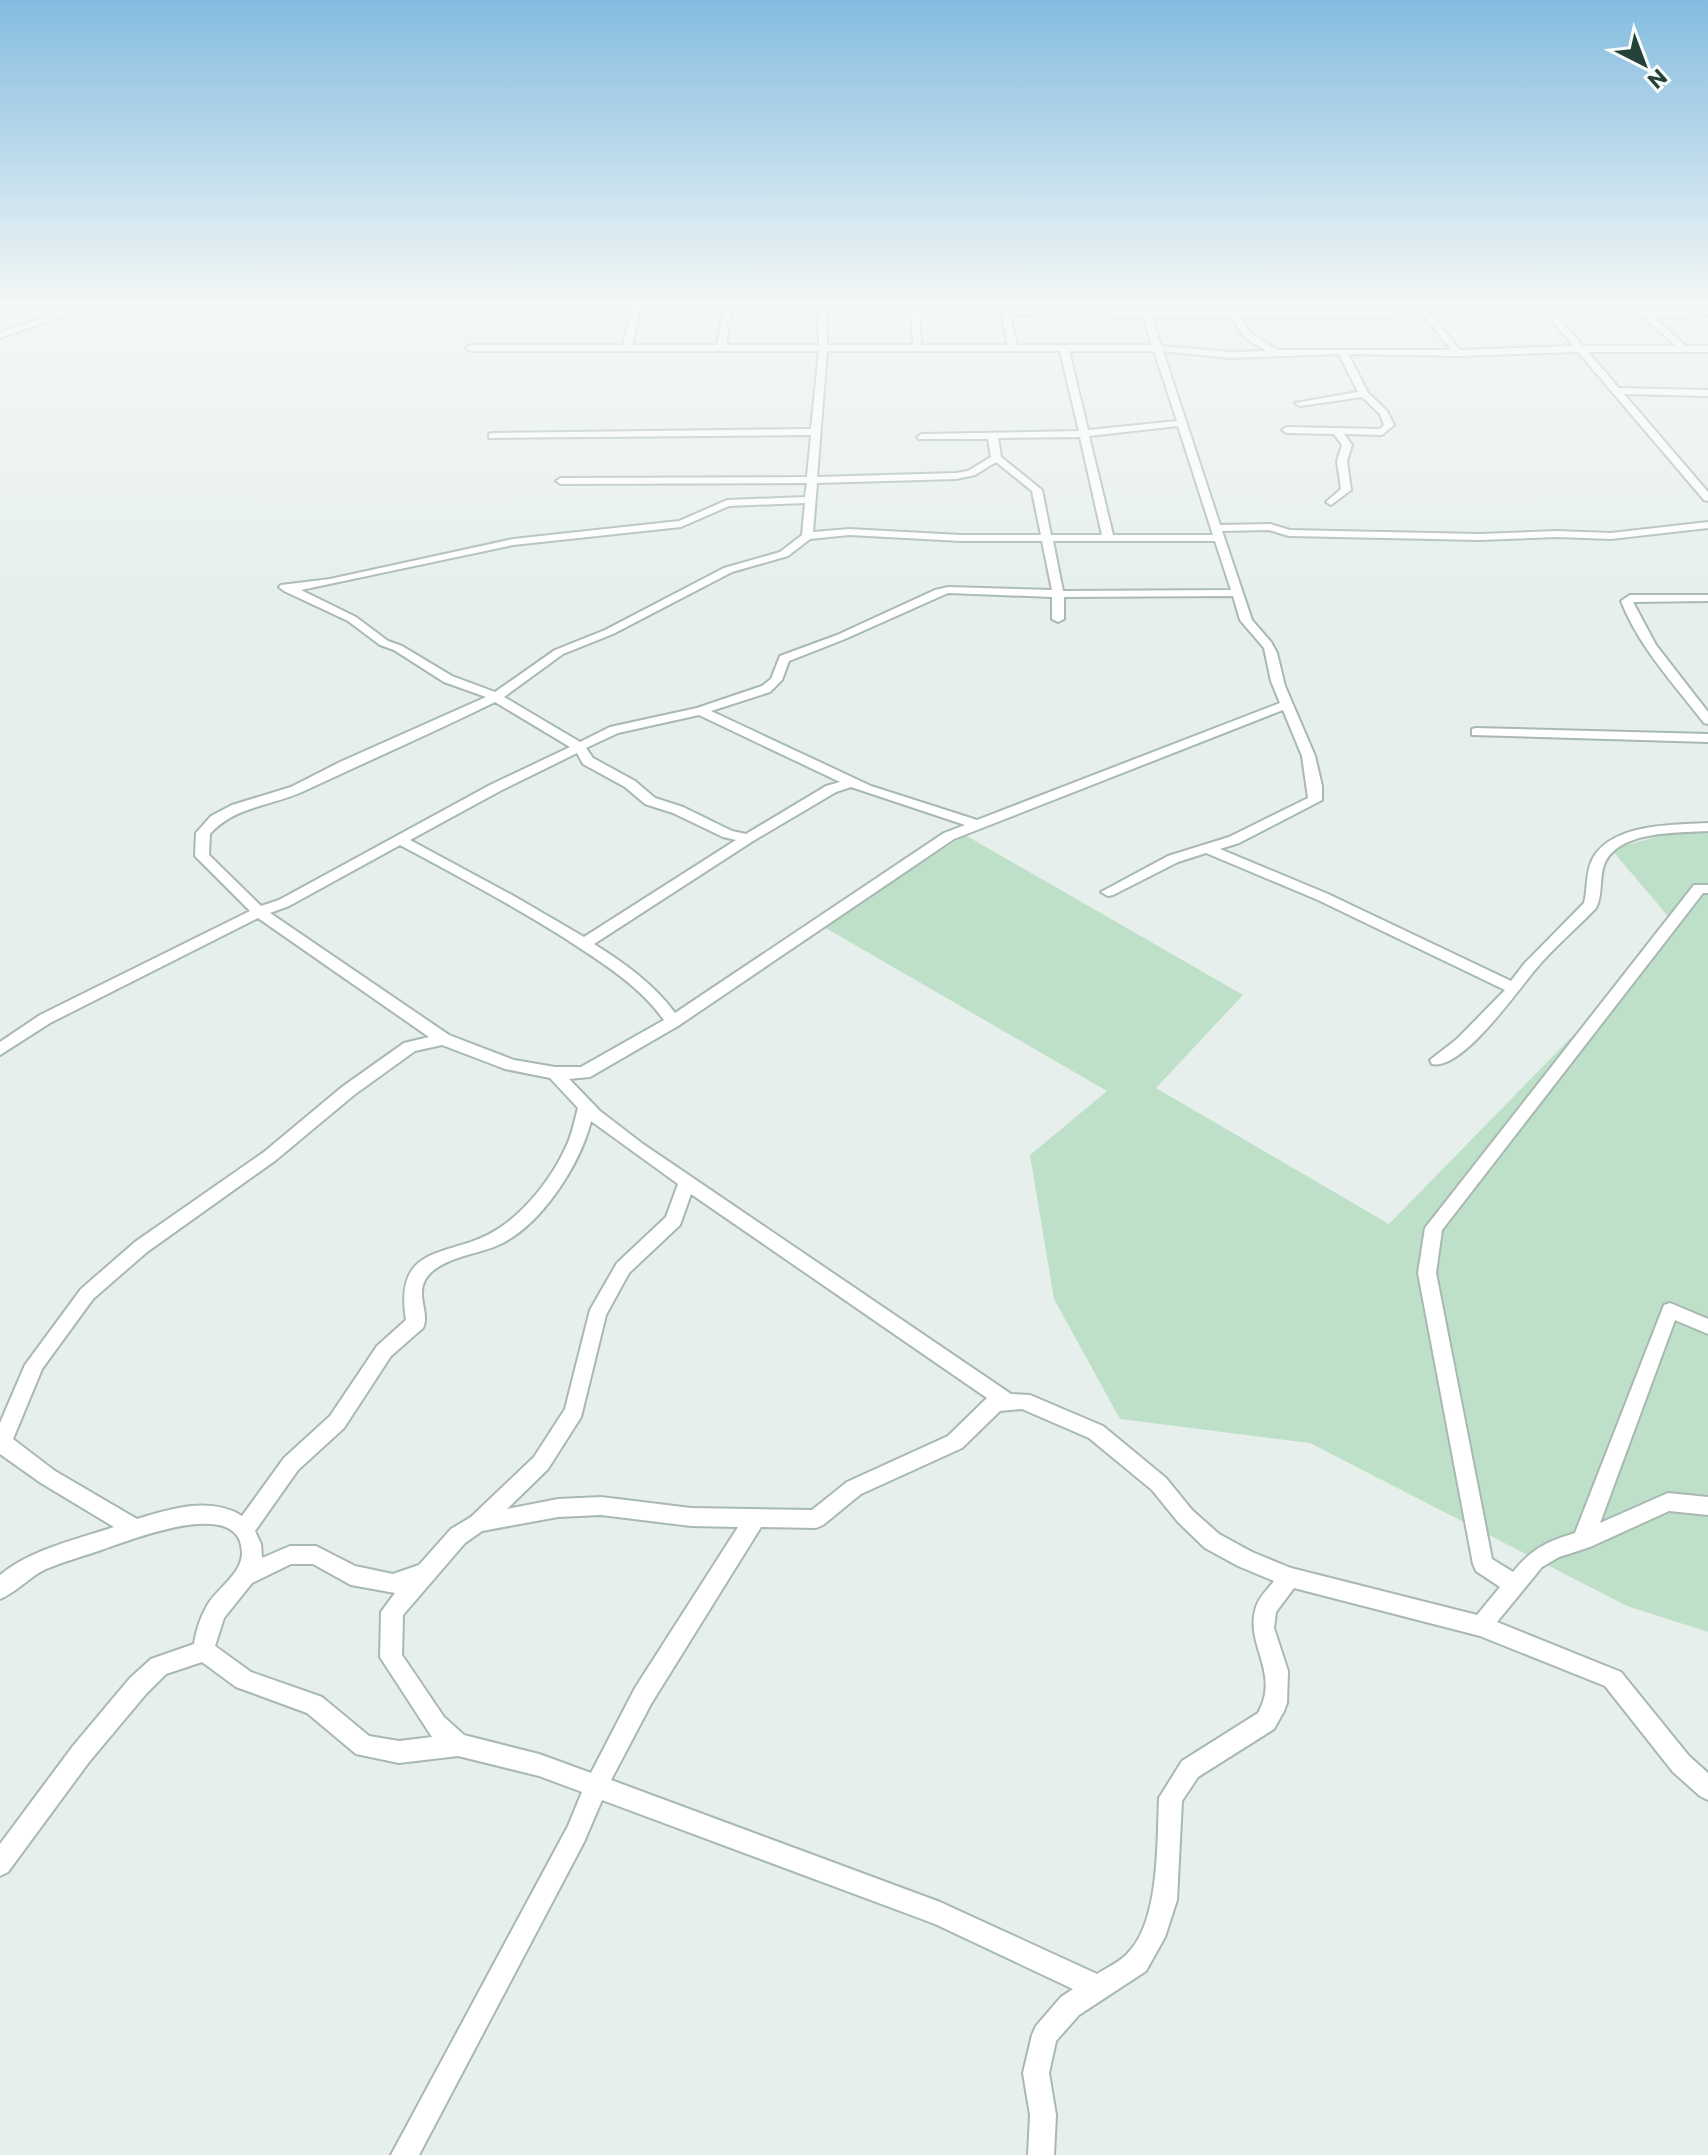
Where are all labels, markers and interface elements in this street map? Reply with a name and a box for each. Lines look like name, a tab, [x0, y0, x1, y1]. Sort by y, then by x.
north arrow	[1604, 24, 1684, 104]
text: N	[1643, 64, 1673, 95]

